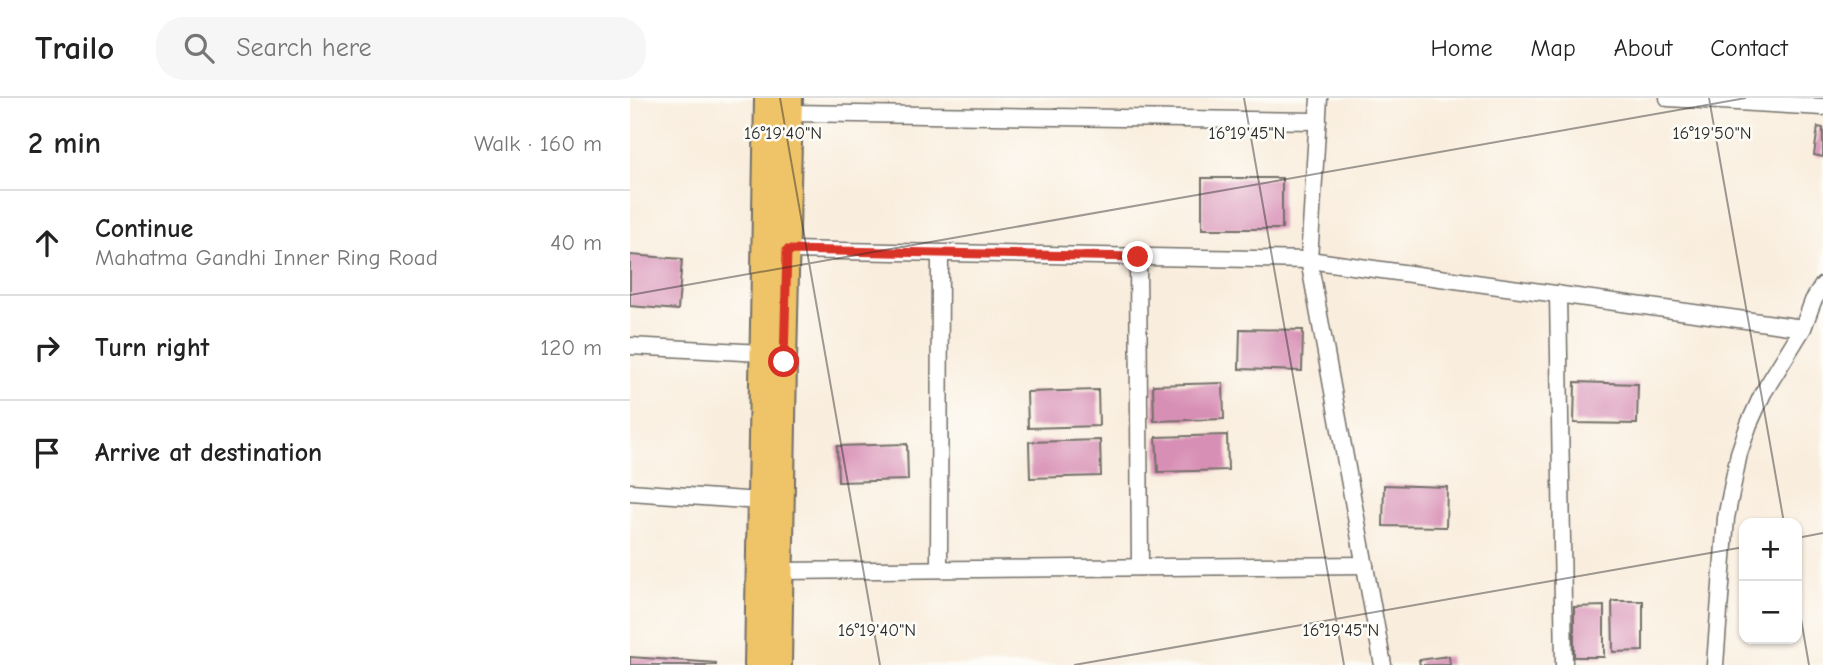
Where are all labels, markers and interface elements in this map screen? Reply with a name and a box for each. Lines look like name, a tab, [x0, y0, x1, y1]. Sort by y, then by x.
search box	[156, 17, 646, 80]
text: Trailo	[35, 29, 114, 67]
icon: search	[180, 29, 218, 67]
text: Search here	[236, 33, 372, 63]
text: Home	[1431, 34, 1492, 62]
text: Map	[1530, 34, 1576, 62]
text: About	[1614, 34, 1672, 62]
text: Contact	[1710, 34, 1788, 62]
text: 16°19'40"N	[744, 123, 822, 144]
text: 16°19'45"N	[1209, 123, 1285, 144]
text: 16°19'50"N	[1672, 123, 1752, 144]
text: 2 min	[28, 126, 101, 161]
text: Walk · 160 m	[474, 130, 602, 157]
text: Continue	[95, 214, 193, 244]
icon: ahead	[28, 224, 66, 262]
text: 40 m	[550, 229, 602, 256]
route end	[1122, 241, 1153, 272]
text: Mahatma Gandhi Inner Ring Road	[95, 244, 438, 271]
icon: right	[28, 329, 66, 367]
text: Turn right	[95, 333, 209, 363]
text: 120 m	[540, 334, 602, 361]
route start	[768, 346, 799, 377]
icon: arrive	[28, 434, 66, 472]
text: Arrive at destination	[95, 438, 322, 468]
map controls	[1739, 518, 1802, 644]
button: +	[1739, 518, 1802, 581]
button: −	[1739, 581, 1802, 644]
text: 16°19'40"N	[838, 620, 916, 641]
text: 16°19'45"N	[1303, 620, 1379, 641]

